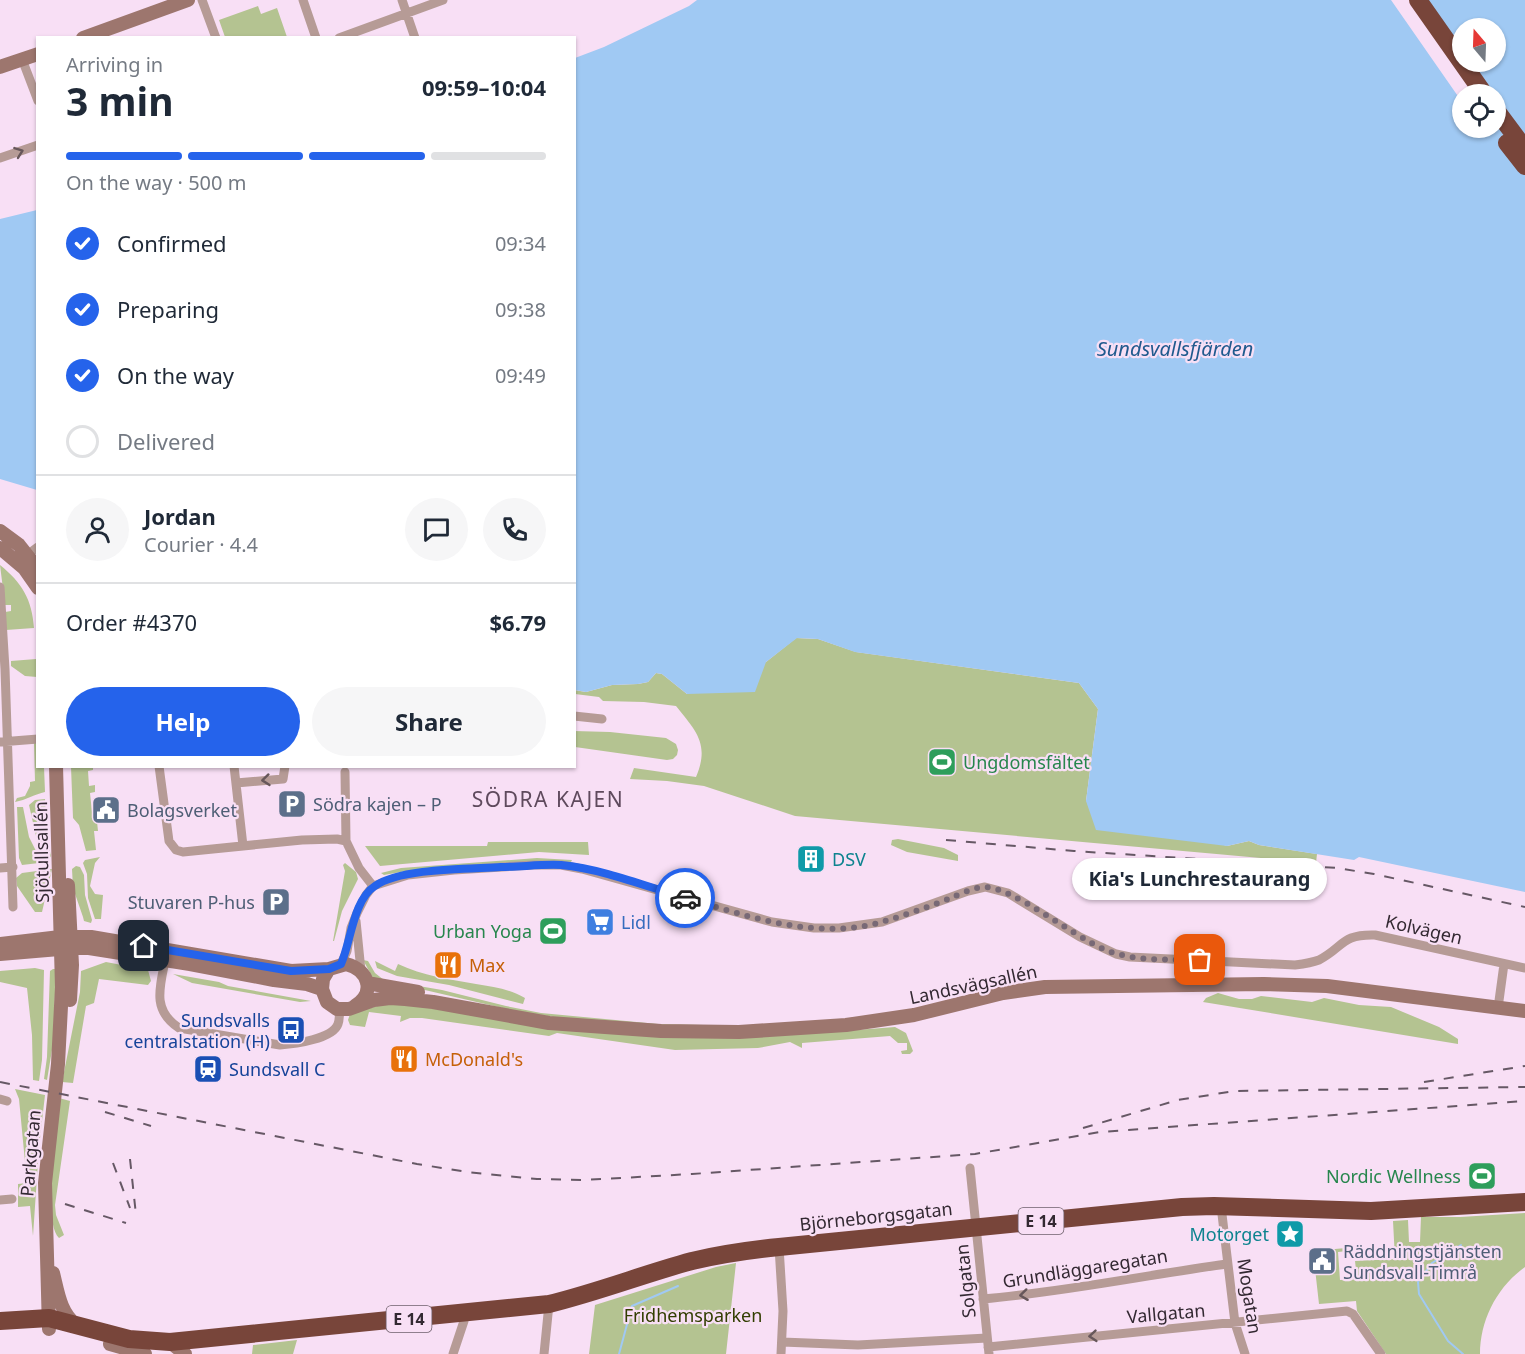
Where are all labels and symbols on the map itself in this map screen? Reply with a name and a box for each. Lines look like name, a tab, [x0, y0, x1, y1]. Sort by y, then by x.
north arrow	[1452, 18, 1506, 72]
one-way arrow	[13, 146, 24, 159]
water label: Sundsvallsfjärden	[1097, 335, 1253, 362]
sports icon: Ungdomsfältet	[926, 746, 958, 778]
place label: Ungdomsfältet	[963, 750, 1090, 774]
one-way arrow	[261, 773, 270, 786]
district label: SÖDRA KAJEN	[472, 785, 624, 813]
parking icon: Södra kajen – P	[276, 788, 308, 820]
place label: Södra kajen – P	[313, 792, 442, 816]
public building icon: Bolagsverket	[90, 794, 122, 826]
place label: Bolagsverket	[127, 798, 238, 822]
street label: Sjötullsallén	[28, 801, 54, 903]
building icon: DSV	[795, 843, 827, 875]
place label: DSV	[832, 847, 866, 871]
callout: Kia's Lunchrestaurang	[1072, 858, 1328, 900]
courier	[655, 868, 715, 928]
parking icon: Stuvaren P-hus	[260, 886, 292, 918]
place label: Stuvaren P-hus	[128, 890, 255, 914]
supermarket icon: Lidl	[584, 906, 616, 938]
street label: Kolvägen	[1383, 909, 1465, 949]
place label: Lidl	[621, 910, 651, 934]
sports icon: Urban Yoga	[537, 915, 569, 947]
place label: Urban Yoga	[433, 919, 532, 943]
pin	[118, 920, 169, 971]
pin	[1174, 934, 1225, 985]
restaurant icon: Max	[432, 949, 464, 981]
place label: Max	[469, 953, 505, 977]
street label: Landsvägsallén	[907, 959, 1039, 1009]
place label: Sundsvalls centralstation (H)	[125, 1008, 270, 1053]
bus stop icon: Sundsvalls centralstation (H)	[275, 1014, 307, 1046]
restaurant icon: McDonald's	[388, 1043, 420, 1075]
place label: McDonald's	[425, 1047, 523, 1071]
station icon: Sundsvall C	[192, 1053, 224, 1085]
place label: Sundsvall C	[229, 1057, 325, 1081]
street label: Parkgatan	[14, 1109, 46, 1197]
sports icon: Nordic Wellness	[1466, 1160, 1498, 1192]
place label: Nordic Wellness	[1326, 1164, 1461, 1188]
street label: Björneborgsgatan	[798, 1196, 954, 1236]
road number: E 14	[1018, 1208, 1064, 1234]
place icon: Motorget	[1274, 1218, 1306, 1250]
place label: Motorget	[1189, 1222, 1270, 1246]
place label: Räddningstjänsten Sundsvall-Timrå	[1343, 1239, 1502, 1284]
street label: Solgatan	[949, 1243, 981, 1319]
street label: Grundläggaregatan	[1001, 1243, 1169, 1293]
public building icon: Räddningstjänsten Sundsvall-Timrå	[1306, 1245, 1338, 1277]
street label: Mogatan	[1232, 1257, 1268, 1335]
one-way arrow	[1020, 1289, 1029, 1301]
street label: Vallgatan	[1126, 1298, 1206, 1328]
park label: Fridhemsparken	[624, 1303, 762, 1327]
road number: E 14	[386, 1306, 432, 1332]
one-way arrow	[1088, 1329, 1097, 1342]

